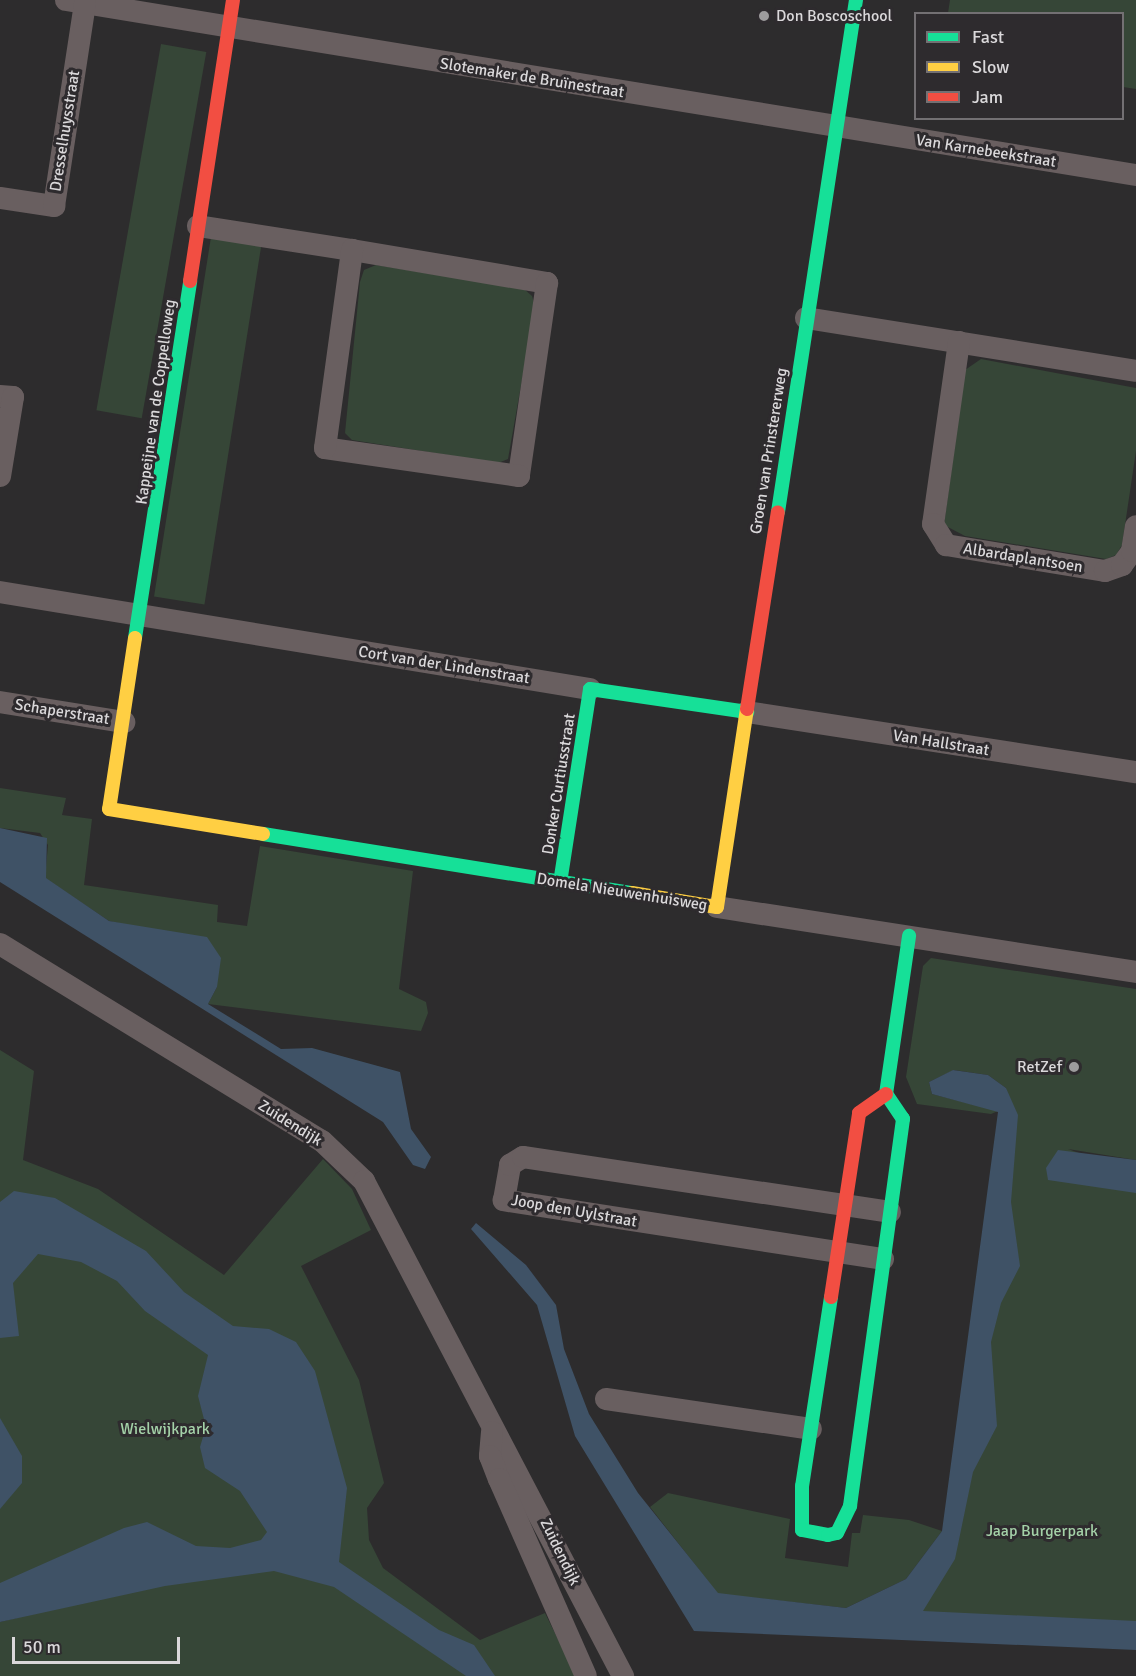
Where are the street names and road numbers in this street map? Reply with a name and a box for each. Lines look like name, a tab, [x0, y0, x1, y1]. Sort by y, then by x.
street label: Slotemaker de Bruïnestraat	[439, 54, 625, 102]
street label: Dresselhuysstraat	[46, 69, 84, 193]
street label: Van Karnebeekstraat	[915, 130, 1057, 172]
street label: Kappeijne van de Coppelloweg	[132, 298, 180, 506]
street label: Groen van Prinstererweg	[746, 366, 792, 536]
street label: Albardaplantsoen	[962, 539, 1084, 577]
street label: Cort van der Lindenstraat	[357, 642, 531, 688]
street label: Schaperstraat	[13, 695, 111, 729]
street label: Donker Curtiusstraat	[538, 712, 580, 856]
street label: Van Hallstraat	[892, 726, 990, 760]
street label: Domela Nieuwenhuisweg	[535, 869, 709, 915]
street label: Zuidendijk	[254, 1096, 326, 1150]
street label: Joop den Uylstraat	[510, 1190, 638, 1232]
street label: Zuidendijk	[536, 1515, 584, 1589]

